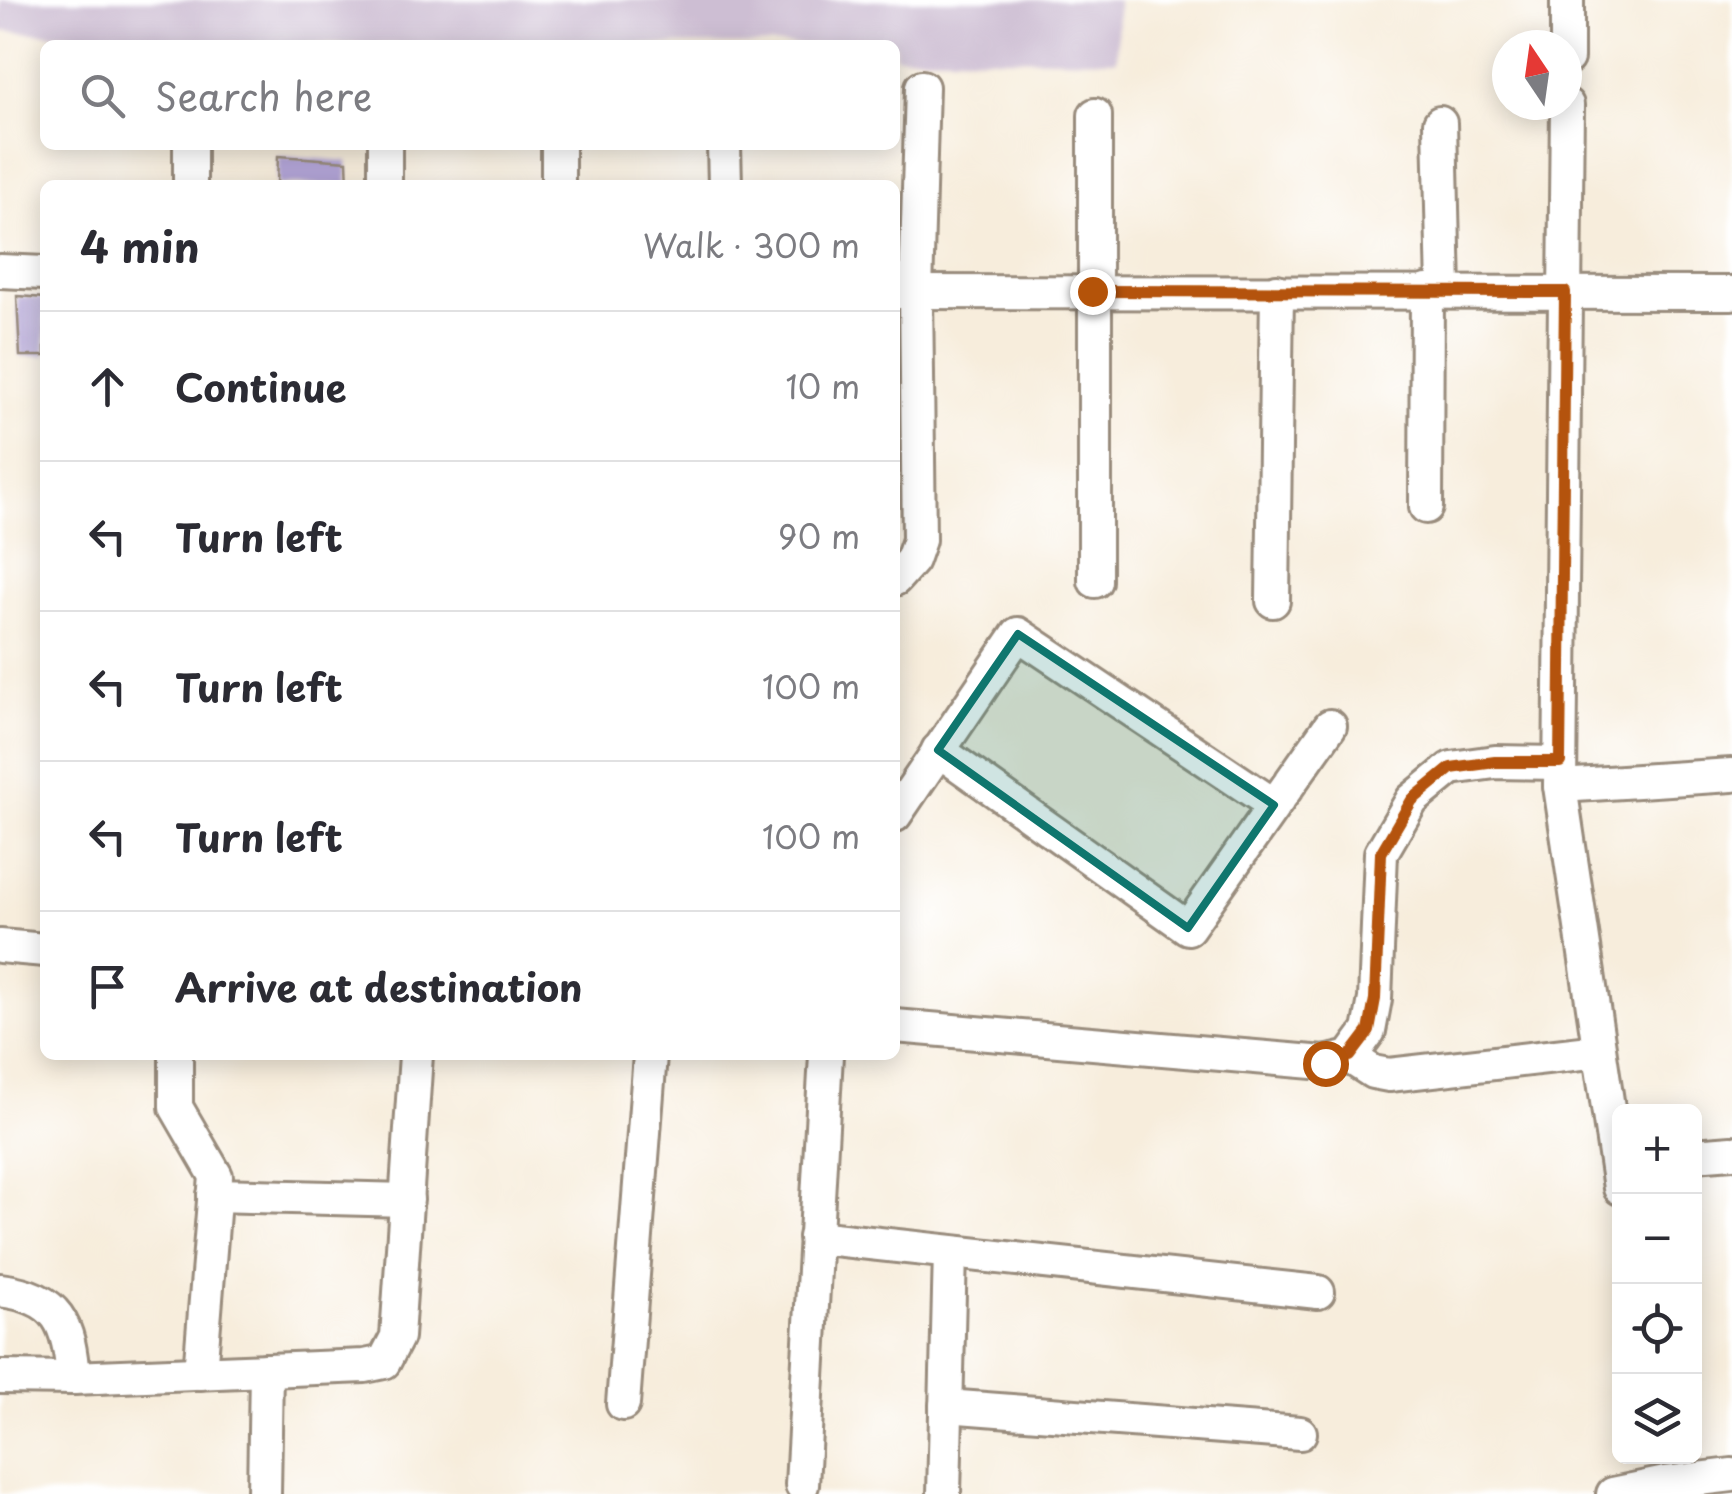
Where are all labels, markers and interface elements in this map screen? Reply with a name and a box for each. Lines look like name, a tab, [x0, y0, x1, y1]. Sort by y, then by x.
north arrow	[1492, 30, 1582, 120]
search box	[40, 40, 900, 150]
text: Search here	[155, 67, 372, 124]
icon: search	[75, 68, 130, 123]
text: 4 min	[80, 214, 200, 277]
text: Walk · 300 m	[643, 221, 860, 269]
route end	[1070, 269, 1116, 315]
text: Continue	[175, 358, 346, 415]
icon: ahead	[80, 359, 135, 414]
text: 10 m	[786, 362, 860, 410]
text: Turn left	[175, 508, 343, 565]
icon: left	[80, 509, 135, 564]
text: 90 m	[778, 512, 860, 560]
text: Turn left	[175, 658, 343, 715]
icon: left	[80, 659, 135, 714]
text: 100 m	[762, 662, 860, 710]
text: Turn left	[175, 808, 343, 865]
icon: left	[80, 809, 135, 864]
text: 100 m	[762, 812, 860, 860]
text: Arrive at destination	[175, 958, 583, 1015]
icon: arrive	[80, 959, 135, 1014]
route start	[1303, 1041, 1349, 1087]
map controls	[1612, 1104, 1702, 1464]
button: +	[1612, 1104, 1702, 1194]
button: −	[1612, 1194, 1702, 1284]
button: locate	[1612, 1284, 1702, 1374]
button: layers	[1612, 1374, 1702, 1464]

